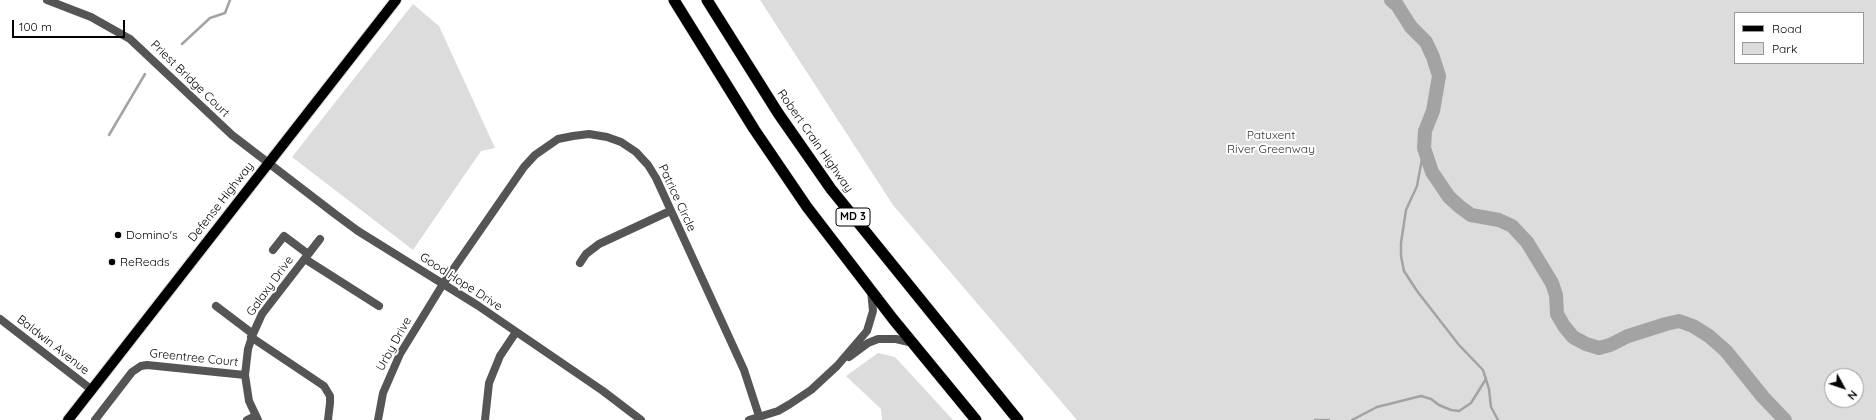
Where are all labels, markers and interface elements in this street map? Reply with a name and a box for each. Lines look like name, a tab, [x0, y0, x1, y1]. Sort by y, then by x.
scale bar	[14, 12, 127, 38]
legend	[1734, 12, 1864, 64]
text: 100 m	[19, 19, 52, 34]
text: Road	[1772, 21, 1802, 36]
street label: Priest Bridge Court	[147, 38, 233, 120]
text: Park	[1772, 41, 1797, 56]
street label: Robert Crain Highway	[774, 87, 856, 195]
park label: Patuxent River Greenway	[1227, 128, 1315, 156]
street label: Defense Highway	[185, 159, 257, 245]
street label: Patrice Circle	[655, 162, 699, 234]
road number: MD 3	[836, 208, 870, 226]
place label: Domino's	[126, 228, 178, 242]
marker: Domino's	[113, 230, 123, 240]
street label: Good Hope Drive	[417, 250, 505, 314]
street label: Galaxy Drive	[243, 253, 297, 319]
place label: ReReads	[120, 255, 170, 269]
marker: ReReads	[107, 257, 117, 267]
street label: Baldwin Avenue	[14, 312, 92, 378]
street label: Urby Drive	[373, 315, 415, 373]
street label: Greentree Court	[149, 346, 239, 370]
north arrow	[1824, 368, 1864, 408]
text: N	[1844, 387, 1860, 403]

